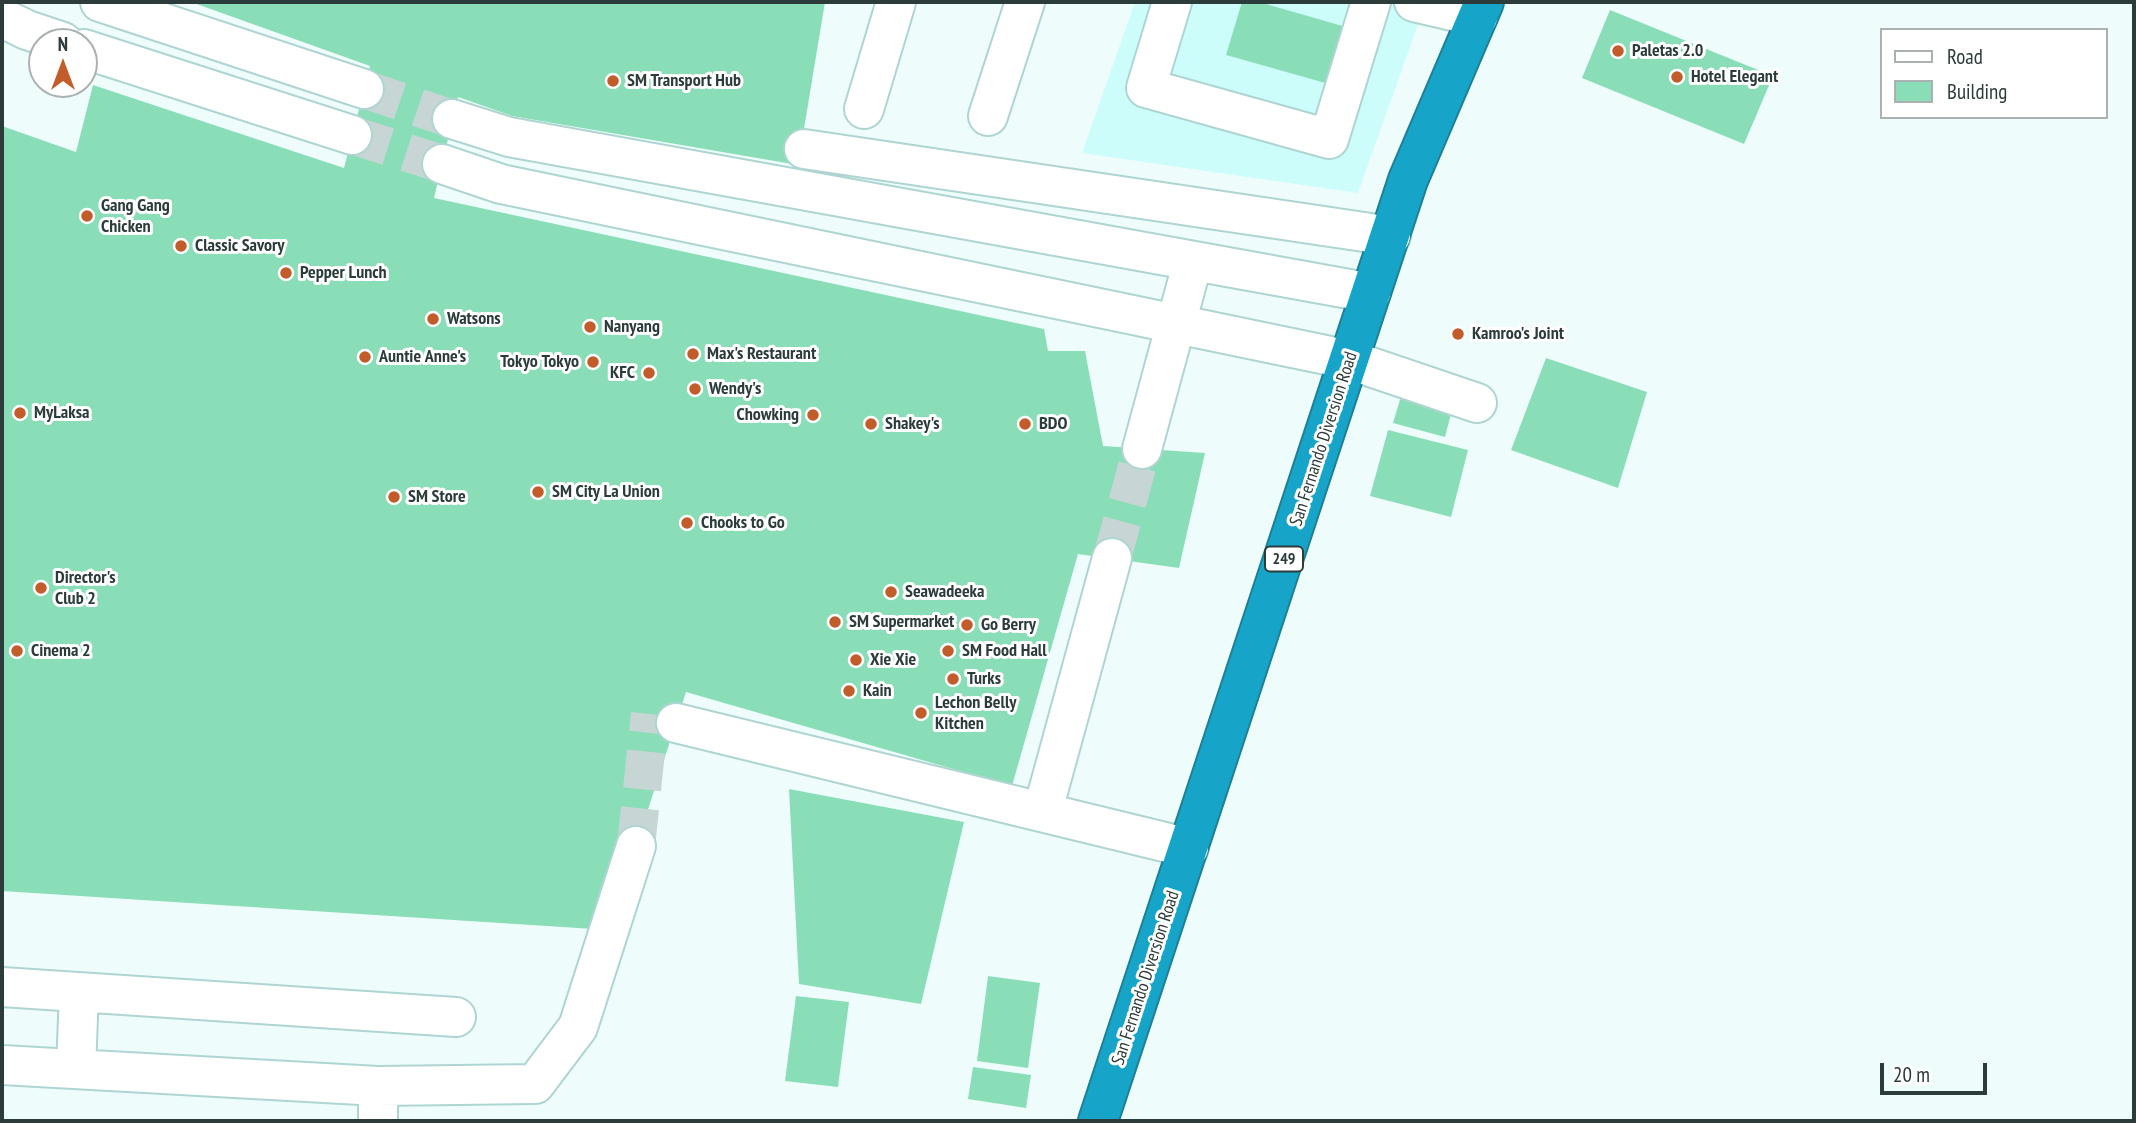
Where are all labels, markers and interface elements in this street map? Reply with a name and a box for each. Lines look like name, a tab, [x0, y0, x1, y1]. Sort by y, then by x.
north arrow	[28, 28, 98, 98]
legend	[1881, 28, 2108, 119]
text: N	[58, 32, 68, 56]
place label: Paletas 2.0	[1632, 40, 1703, 62]
marker: Paletas 2.0	[1610, 43, 1626, 59]
text: Road	[1947, 43, 1983, 70]
place label: Hotel Elegant	[1691, 66, 1778, 88]
marker: Hotel Elegant	[1669, 69, 1685, 85]
place label: SM Transport Hub	[627, 70, 741, 92]
marker: SM Transport Hub	[605, 73, 621, 89]
text: Building	[1947, 78, 2007, 105]
place label: Gang Gang Chicken	[101, 195, 170, 238]
marker: Gang Gang Chicken	[79, 208, 95, 224]
place label: Classic Savory	[195, 235, 285, 257]
marker: Classic Savory	[173, 238, 189, 254]
place label: Pepper Lunch	[300, 262, 387, 284]
marker: Pepper Lunch	[278, 265, 294, 281]
place label: Watsons	[447, 308, 501, 330]
marker: Watsons	[425, 311, 441, 327]
place label: Nanyang	[604, 316, 660, 338]
marker: Nanyang	[582, 319, 598, 335]
place label: Kamroo's Joint	[1472, 323, 1564, 345]
marker: Kamroo's Joint	[1450, 326, 1466, 342]
place label: Max's Restaurant	[707, 343, 816, 365]
place label: Auntie Anne's	[379, 346, 466, 368]
marker: Max's Restaurant	[685, 346, 701, 362]
marker: Auntie Anne's	[357, 349, 373, 365]
street label: San Fernando Diversion Road	[1286, 349, 1362, 529]
place label: Tokyo Tokyo	[500, 351, 579, 373]
marker: Tokyo Tokyo	[585, 354, 601, 370]
place label: KFC	[610, 362, 635, 384]
marker: KFC	[641, 365, 657, 381]
place label: Wendy's	[709, 378, 761, 400]
marker: Wendy's	[687, 381, 703, 397]
place label: MyLaksa	[34, 402, 89, 424]
place label: Chowking	[737, 404, 799, 426]
marker: MyLaksa	[12, 405, 28, 421]
marker: Chowking	[805, 407, 821, 423]
place label: Shakey's	[885, 413, 939, 435]
place label: BDO	[1039, 413, 1067, 435]
marker: Shakey's	[863, 416, 879, 432]
marker: BDO	[1017, 416, 1033, 432]
place label: SM City La Union	[552, 481, 660, 503]
marker: SM City La Union	[530, 484, 546, 500]
place label: SM Store	[408, 486, 466, 508]
marker: SM Store	[386, 489, 402, 505]
place label: Chooks to Go	[701, 512, 785, 534]
marker: Chooks to Go	[679, 515, 695, 531]
road number: 249	[1265, 546, 1303, 572]
place label: Director's Club 2	[55, 567, 116, 610]
marker: Director's Club 2	[33, 580, 49, 596]
place label: Seawadeeka	[905, 581, 984, 603]
marker: Seawadeeka	[883, 584, 899, 600]
place label: SM Supermarket	[849, 611, 954, 633]
marker: SM Supermarket	[827, 614, 843, 630]
place label: Go Berry	[981, 614, 1036, 636]
marker: Go Berry	[959, 617, 975, 633]
place label: Cinema 2	[31, 640, 91, 662]
place label: SM Food Hall	[962, 640, 1047, 662]
marker: Cinema 2	[9, 643, 25, 659]
marker: SM Food Hall	[940, 643, 956, 659]
place label: Xie Xie	[870, 649, 916, 671]
marker: Xie Xie	[848, 652, 864, 668]
place label: Turks	[967, 668, 1001, 690]
marker: Turks	[945, 671, 961, 687]
place label: Kain	[863, 680, 892, 702]
marker: Kain	[841, 683, 857, 699]
place label: Lechon Belly Kitchen	[935, 692, 1017, 734]
marker: Lechon Belly Kitchen	[913, 705, 929, 721]
street label: San Fernando Diversion Road	[1108, 888, 1184, 1068]
scale bar	[1884, 1050, 1991, 1094]
text: 20 m	[1893, 1061, 1930, 1088]

